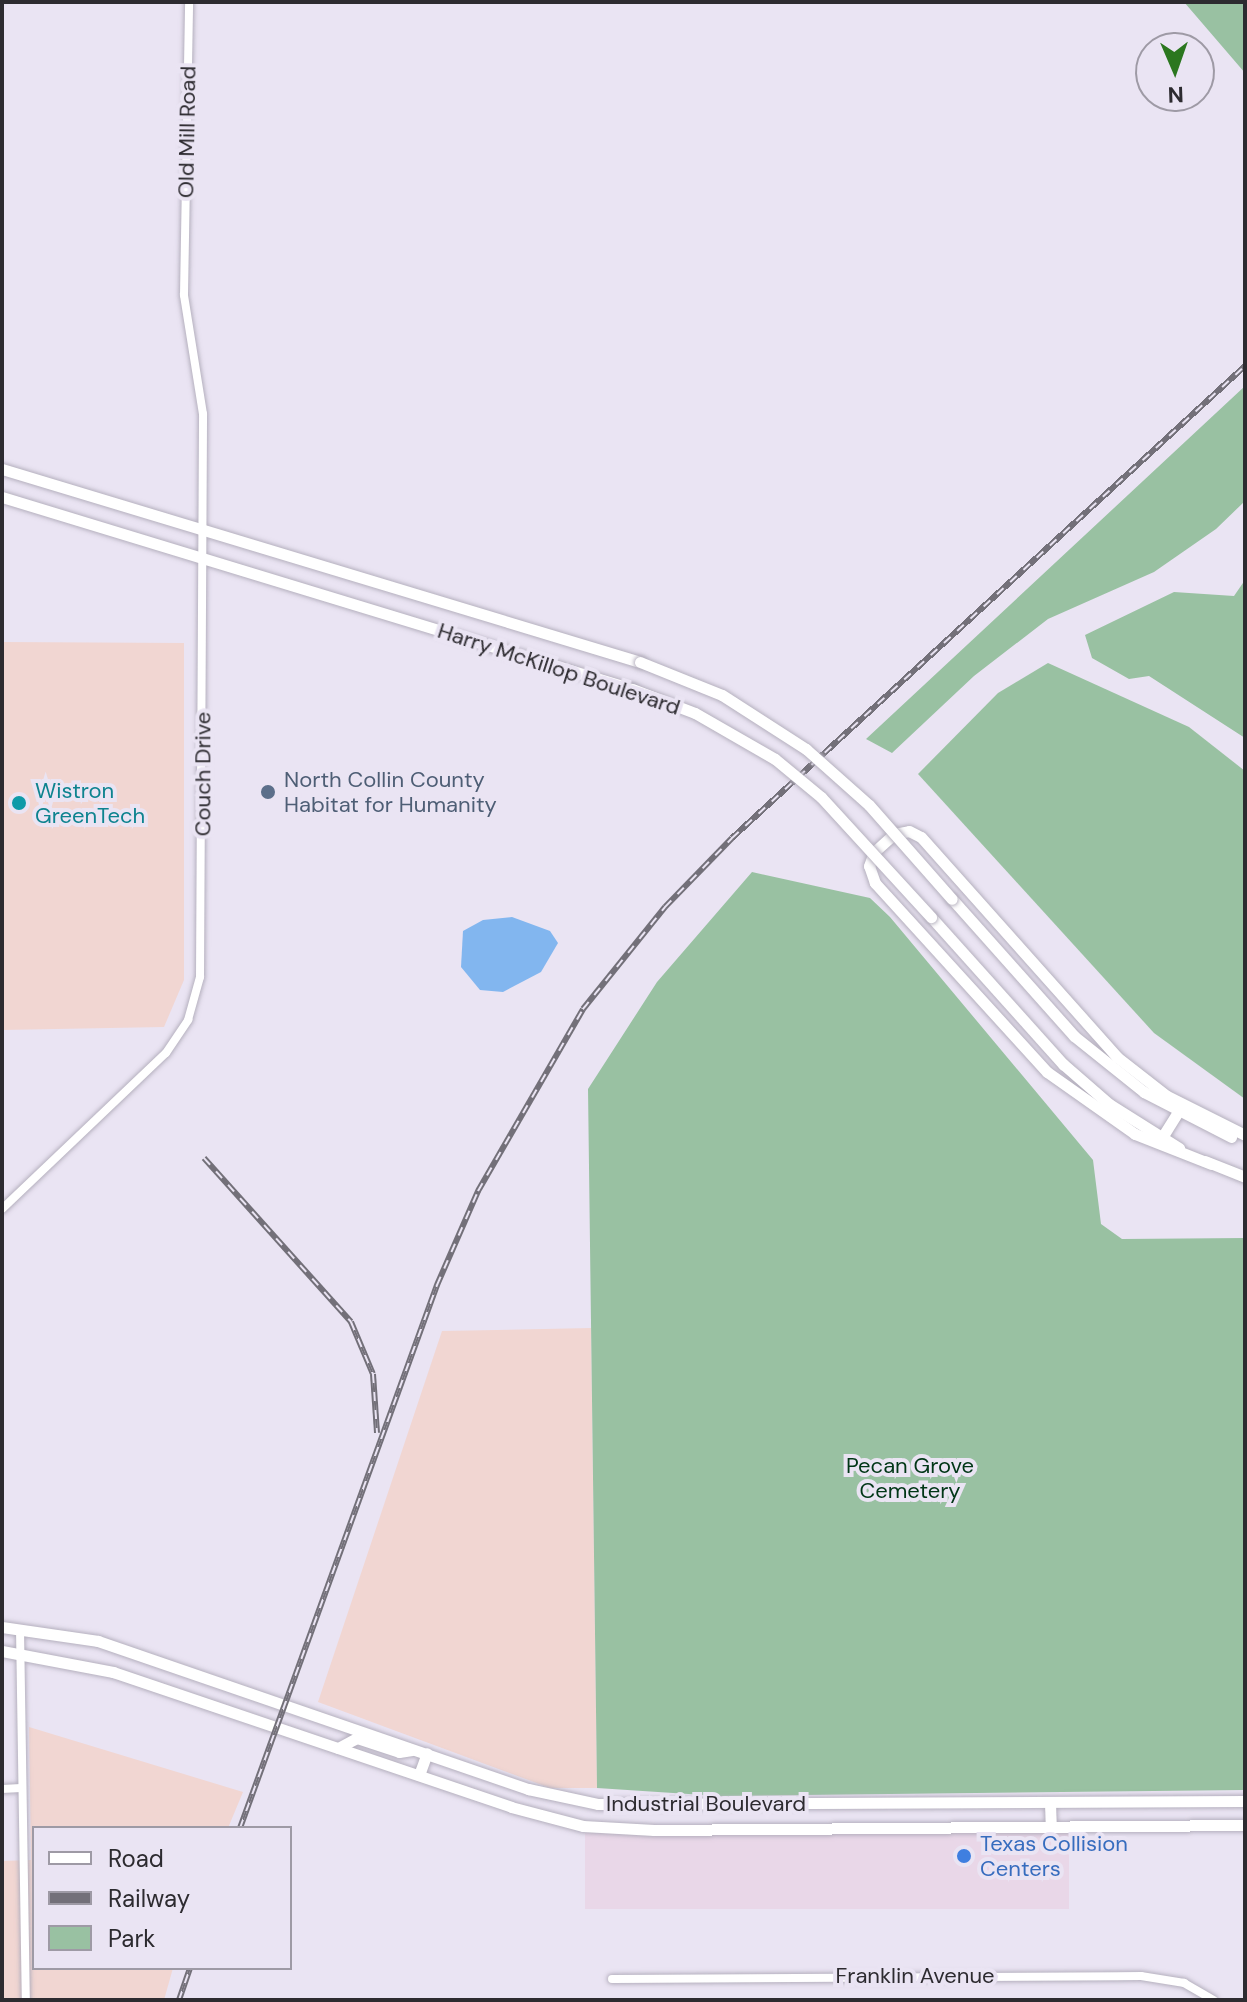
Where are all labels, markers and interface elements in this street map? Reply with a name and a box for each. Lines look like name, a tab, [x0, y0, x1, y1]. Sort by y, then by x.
north arrow	[1135, 32, 1215, 112]
street label: Old Mill Road	[173, 66, 201, 198]
text: N	[1167, 80, 1184, 109]
street label: Harry McKillop Boulevard	[434, 617, 684, 721]
street label: Couch Drive	[190, 712, 216, 836]
place label: North Collin County Habitat for Humanity	[284, 766, 497, 818]
place label: Wistron GreenTech	[35, 777, 145, 828]
marker: North Collin County Habitat for Humanity	[259, 783, 277, 801]
marker: Wistron GreenTech	[10, 794, 28, 812]
park label: Pecan Grove Cemetery	[846, 1452, 974, 1504]
street label: Industrial Boulevard	[606, 1791, 806, 1817]
legend	[32, 1826, 292, 1970]
place label: Texas Collision Centers	[980, 1830, 1128, 1882]
text: Road	[108, 1843, 164, 1874]
marker: Texas Collision Centers	[955, 1847, 973, 1865]
text: Railway	[108, 1883, 190, 1914]
text: Park	[108, 1923, 155, 1954]
street label: Franklin Avenue	[835, 1963, 995, 1989]

